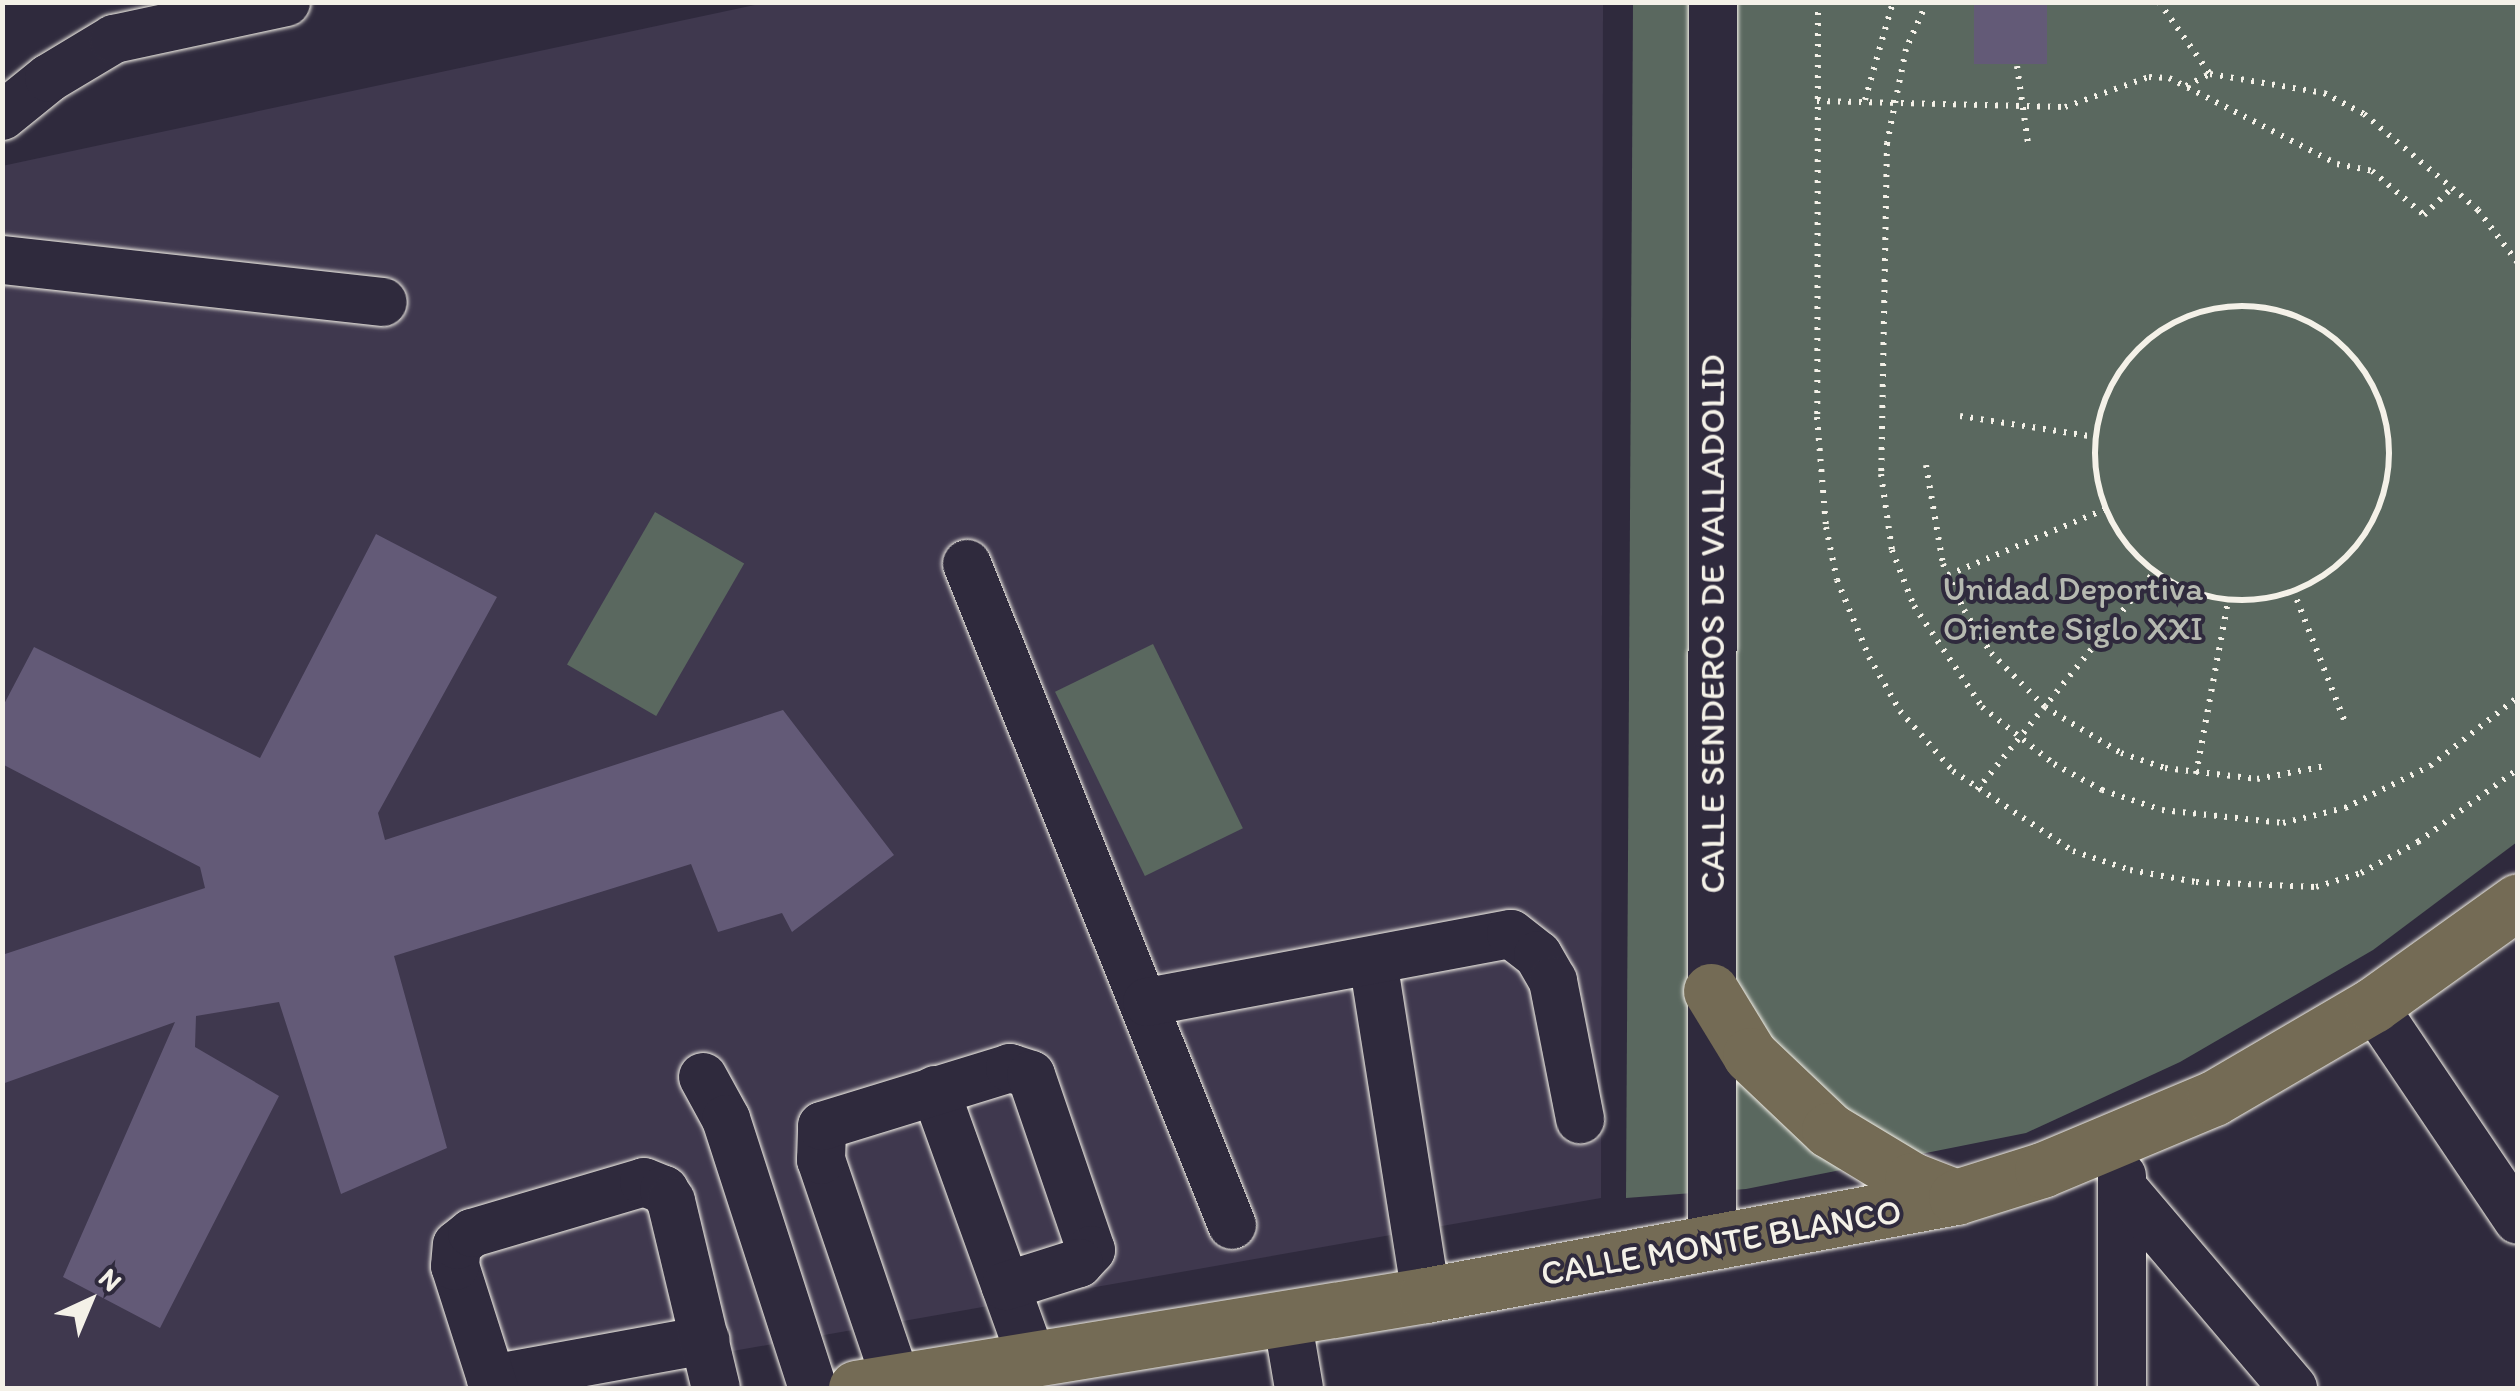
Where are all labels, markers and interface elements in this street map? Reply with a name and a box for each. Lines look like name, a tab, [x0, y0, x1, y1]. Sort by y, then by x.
street label: CALLE SENDEROS DE VALLADOLID	[1691, 354, 1733, 894]
park label: Unidad Deportiva Oriente Siglo XXI	[1943, 567, 2203, 649]
street label: CALLE MONTE BLANCO	[1537, 1190, 1905, 1294]
north arrow	[40, 1251, 140, 1351]
text: N	[92, 1261, 129, 1298]

